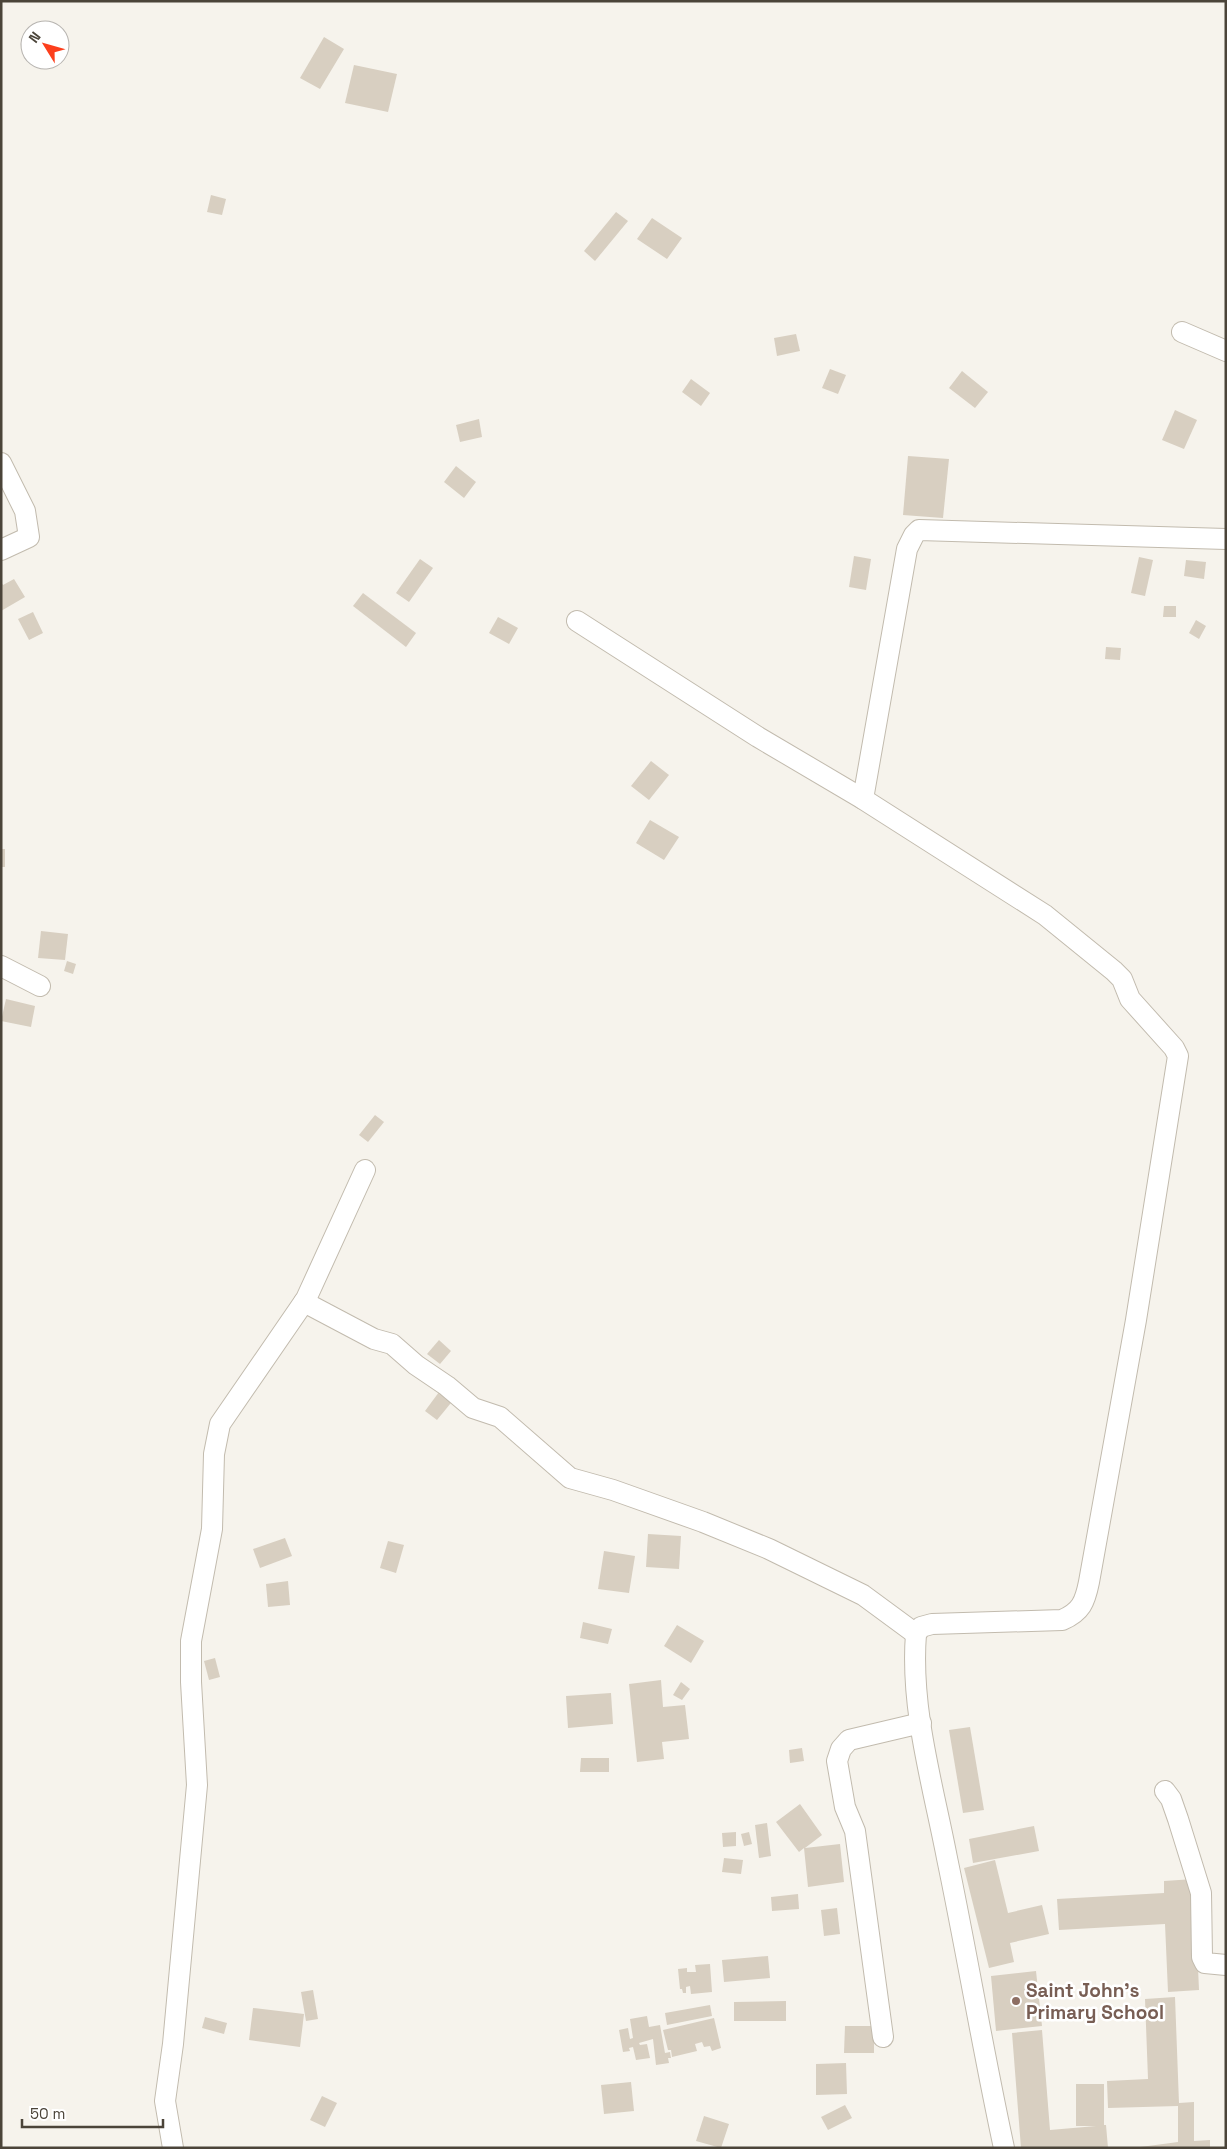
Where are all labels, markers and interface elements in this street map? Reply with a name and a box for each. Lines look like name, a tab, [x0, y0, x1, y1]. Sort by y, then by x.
north arrow	[20, 20, 70, 70]
text: N	[25, 28, 45, 46]
place label: Saint John's Primary School	[1026, 1978, 1164, 2025]
marker: Saint John's Primary School	[1010, 1995, 1022, 2007]
scale bar	[22, 2096, 164, 2128]
text: 50 m	[30, 2104, 65, 2123]

